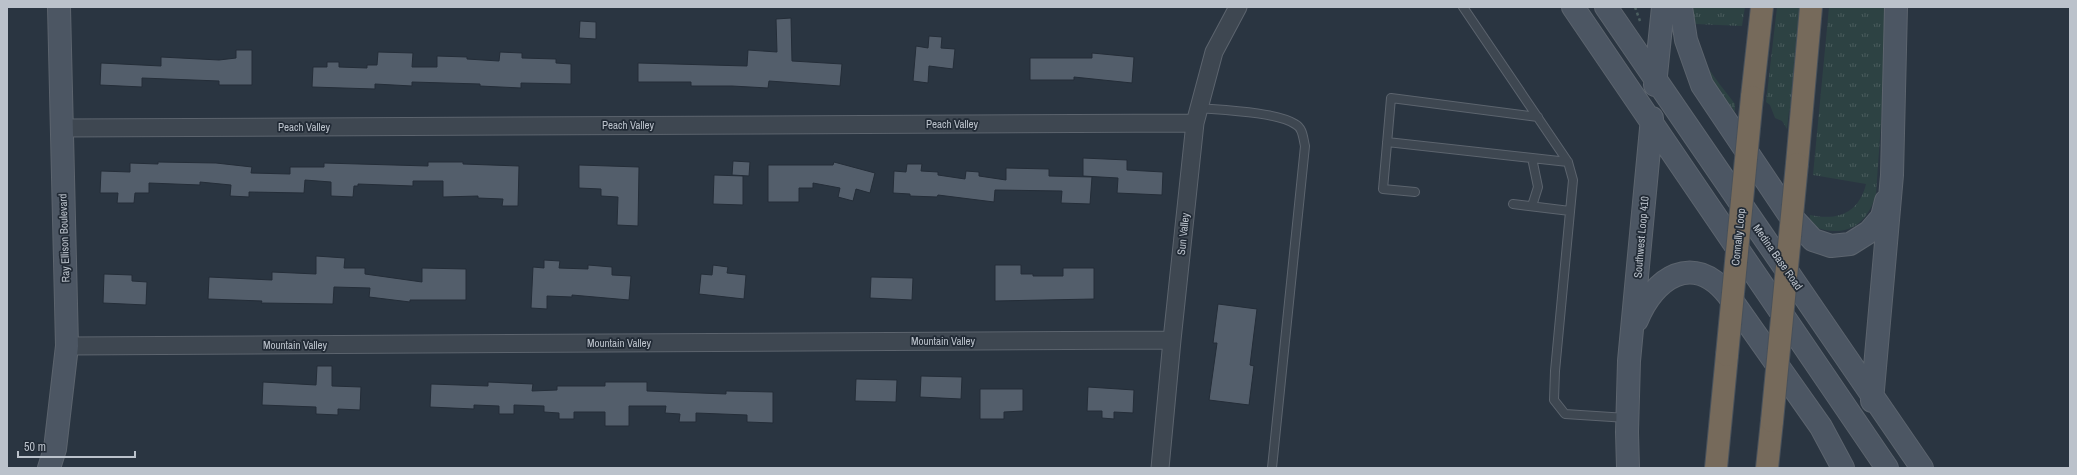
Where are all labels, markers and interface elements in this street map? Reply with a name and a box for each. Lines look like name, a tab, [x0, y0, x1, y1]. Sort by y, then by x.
street label: Peach Valley	[926, 117, 978, 131]
street label: Peach Valley	[602, 118, 654, 132]
street label: Peach Valley	[278, 120, 330, 134]
street label: Ray Ellison Boulevard	[55, 193, 73, 283]
street label: Southwest Loop 410	[1630, 195, 1652, 279]
street label: Connally Loop	[1728, 208, 1748, 266]
street label: Sun Valley	[1174, 212, 1192, 256]
street label: Medina Base Road	[1750, 221, 1806, 293]
street label: Mountain Valley	[911, 334, 975, 348]
street label: Mountain Valley	[587, 336, 651, 350]
street label: Mountain Valley	[263, 338, 327, 352]
scale bar	[18, 433, 135, 459]
text: 50 m	[24, 439, 46, 455]

